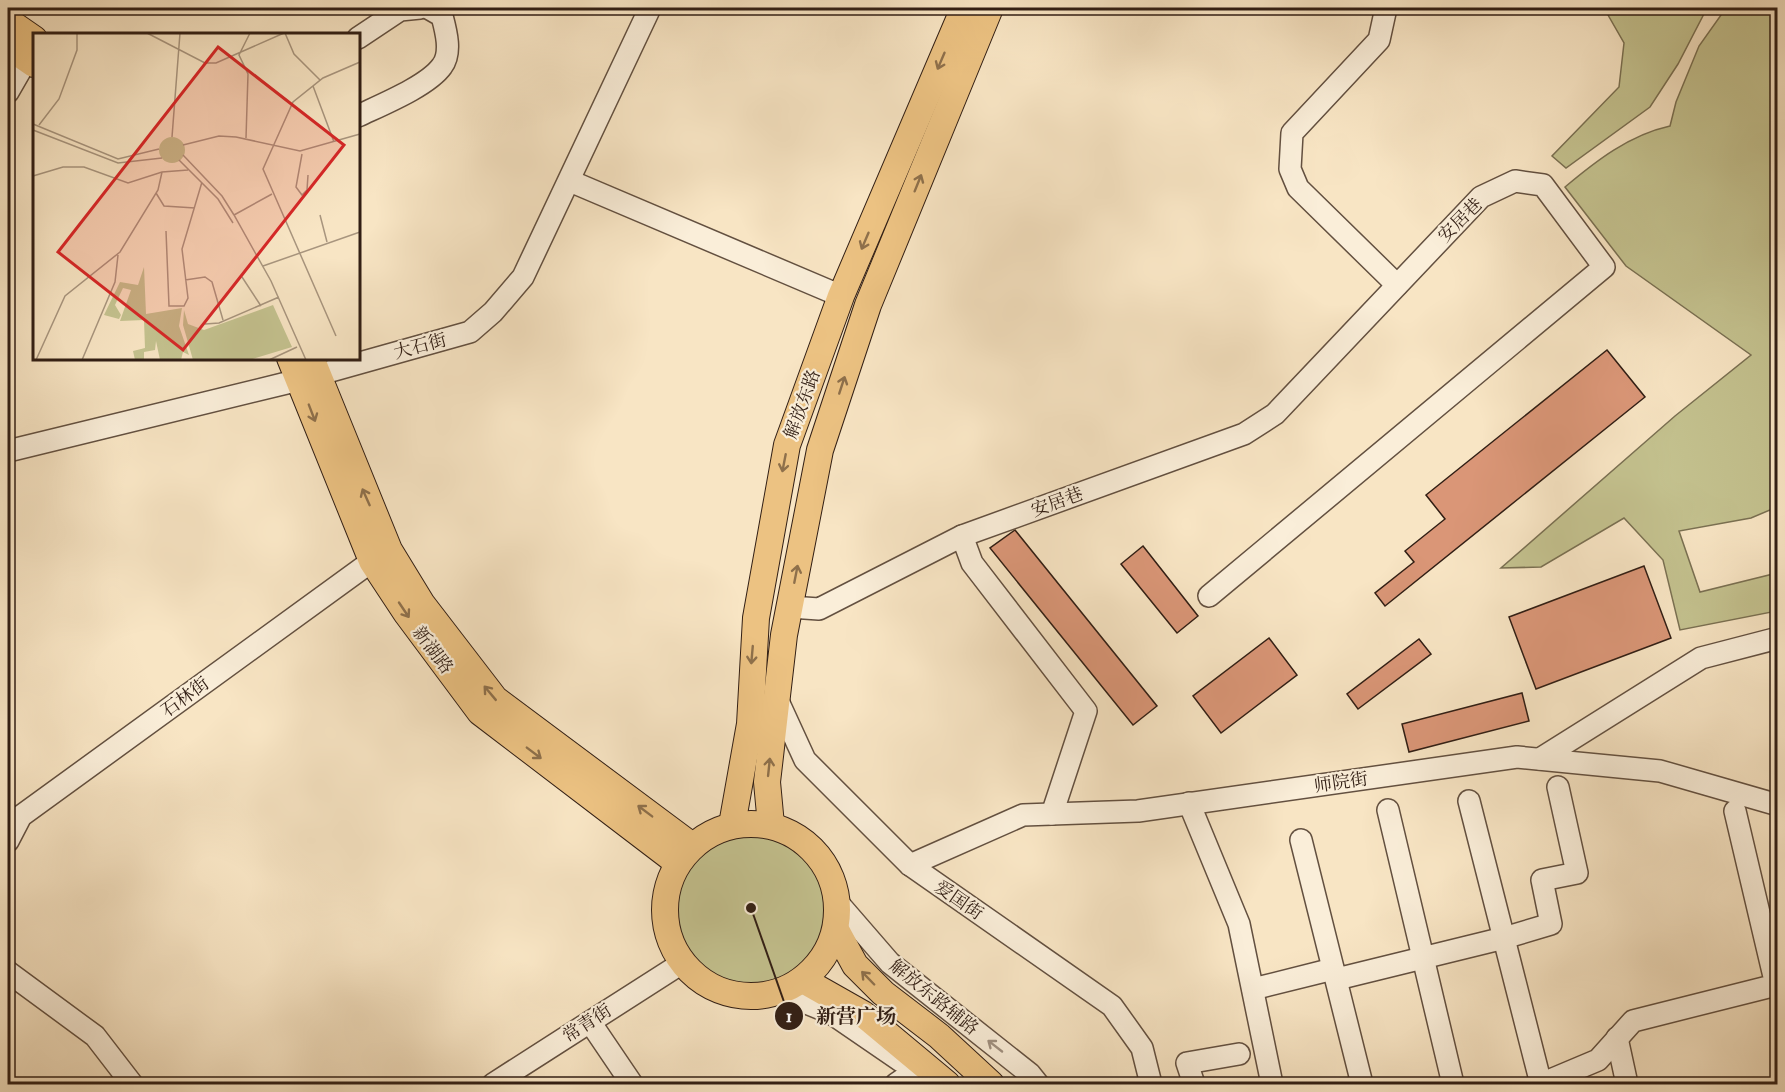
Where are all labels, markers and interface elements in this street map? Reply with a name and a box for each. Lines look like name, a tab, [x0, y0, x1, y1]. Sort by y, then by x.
inset map	[33, 33, 360, 360]
one-way arrow	[935, 52, 946, 70]
one-way arrow	[913, 174, 924, 193]
street label: 安居巷	[1433, 193, 1488, 248]
one-way arrow	[858, 231, 870, 249]
street label: 大石街	[391, 328, 449, 365]
street label: 解放东路	[779, 366, 826, 442]
one-way arrow	[837, 376, 848, 395]
one-way arrow	[307, 403, 318, 422]
one-way arrow	[778, 453, 789, 473]
street label: 安居巷	[1028, 482, 1086, 523]
one-way arrow	[360, 488, 371, 506]
one-way arrow	[791, 565, 802, 585]
one-way arrow	[398, 601, 410, 618]
street label: 新湖路	[407, 622, 458, 679]
one-way arrow	[746, 645, 757, 665]
street label: 石林街	[157, 672, 214, 723]
one-way arrow	[484, 685, 497, 701]
one-way arrow	[525, 747, 541, 760]
one-way arrow	[764, 758, 775, 778]
street label: 师院街	[1313, 767, 1369, 798]
one-way arrow	[637, 805, 653, 818]
street label: 爱国街	[930, 876, 987, 925]
street label: 解放东路辅路	[884, 954, 983, 1040]
one-way arrow	[860, 970, 875, 985]
callout: 新营广场	[774, 997, 908, 1035]
street label: 常青街	[558, 999, 616, 1048]
text: 新营广场	[816, 1004, 896, 1029]
text: 1	[786, 1005, 792, 1028]
one-way arrow	[987, 1039, 1003, 1052]

